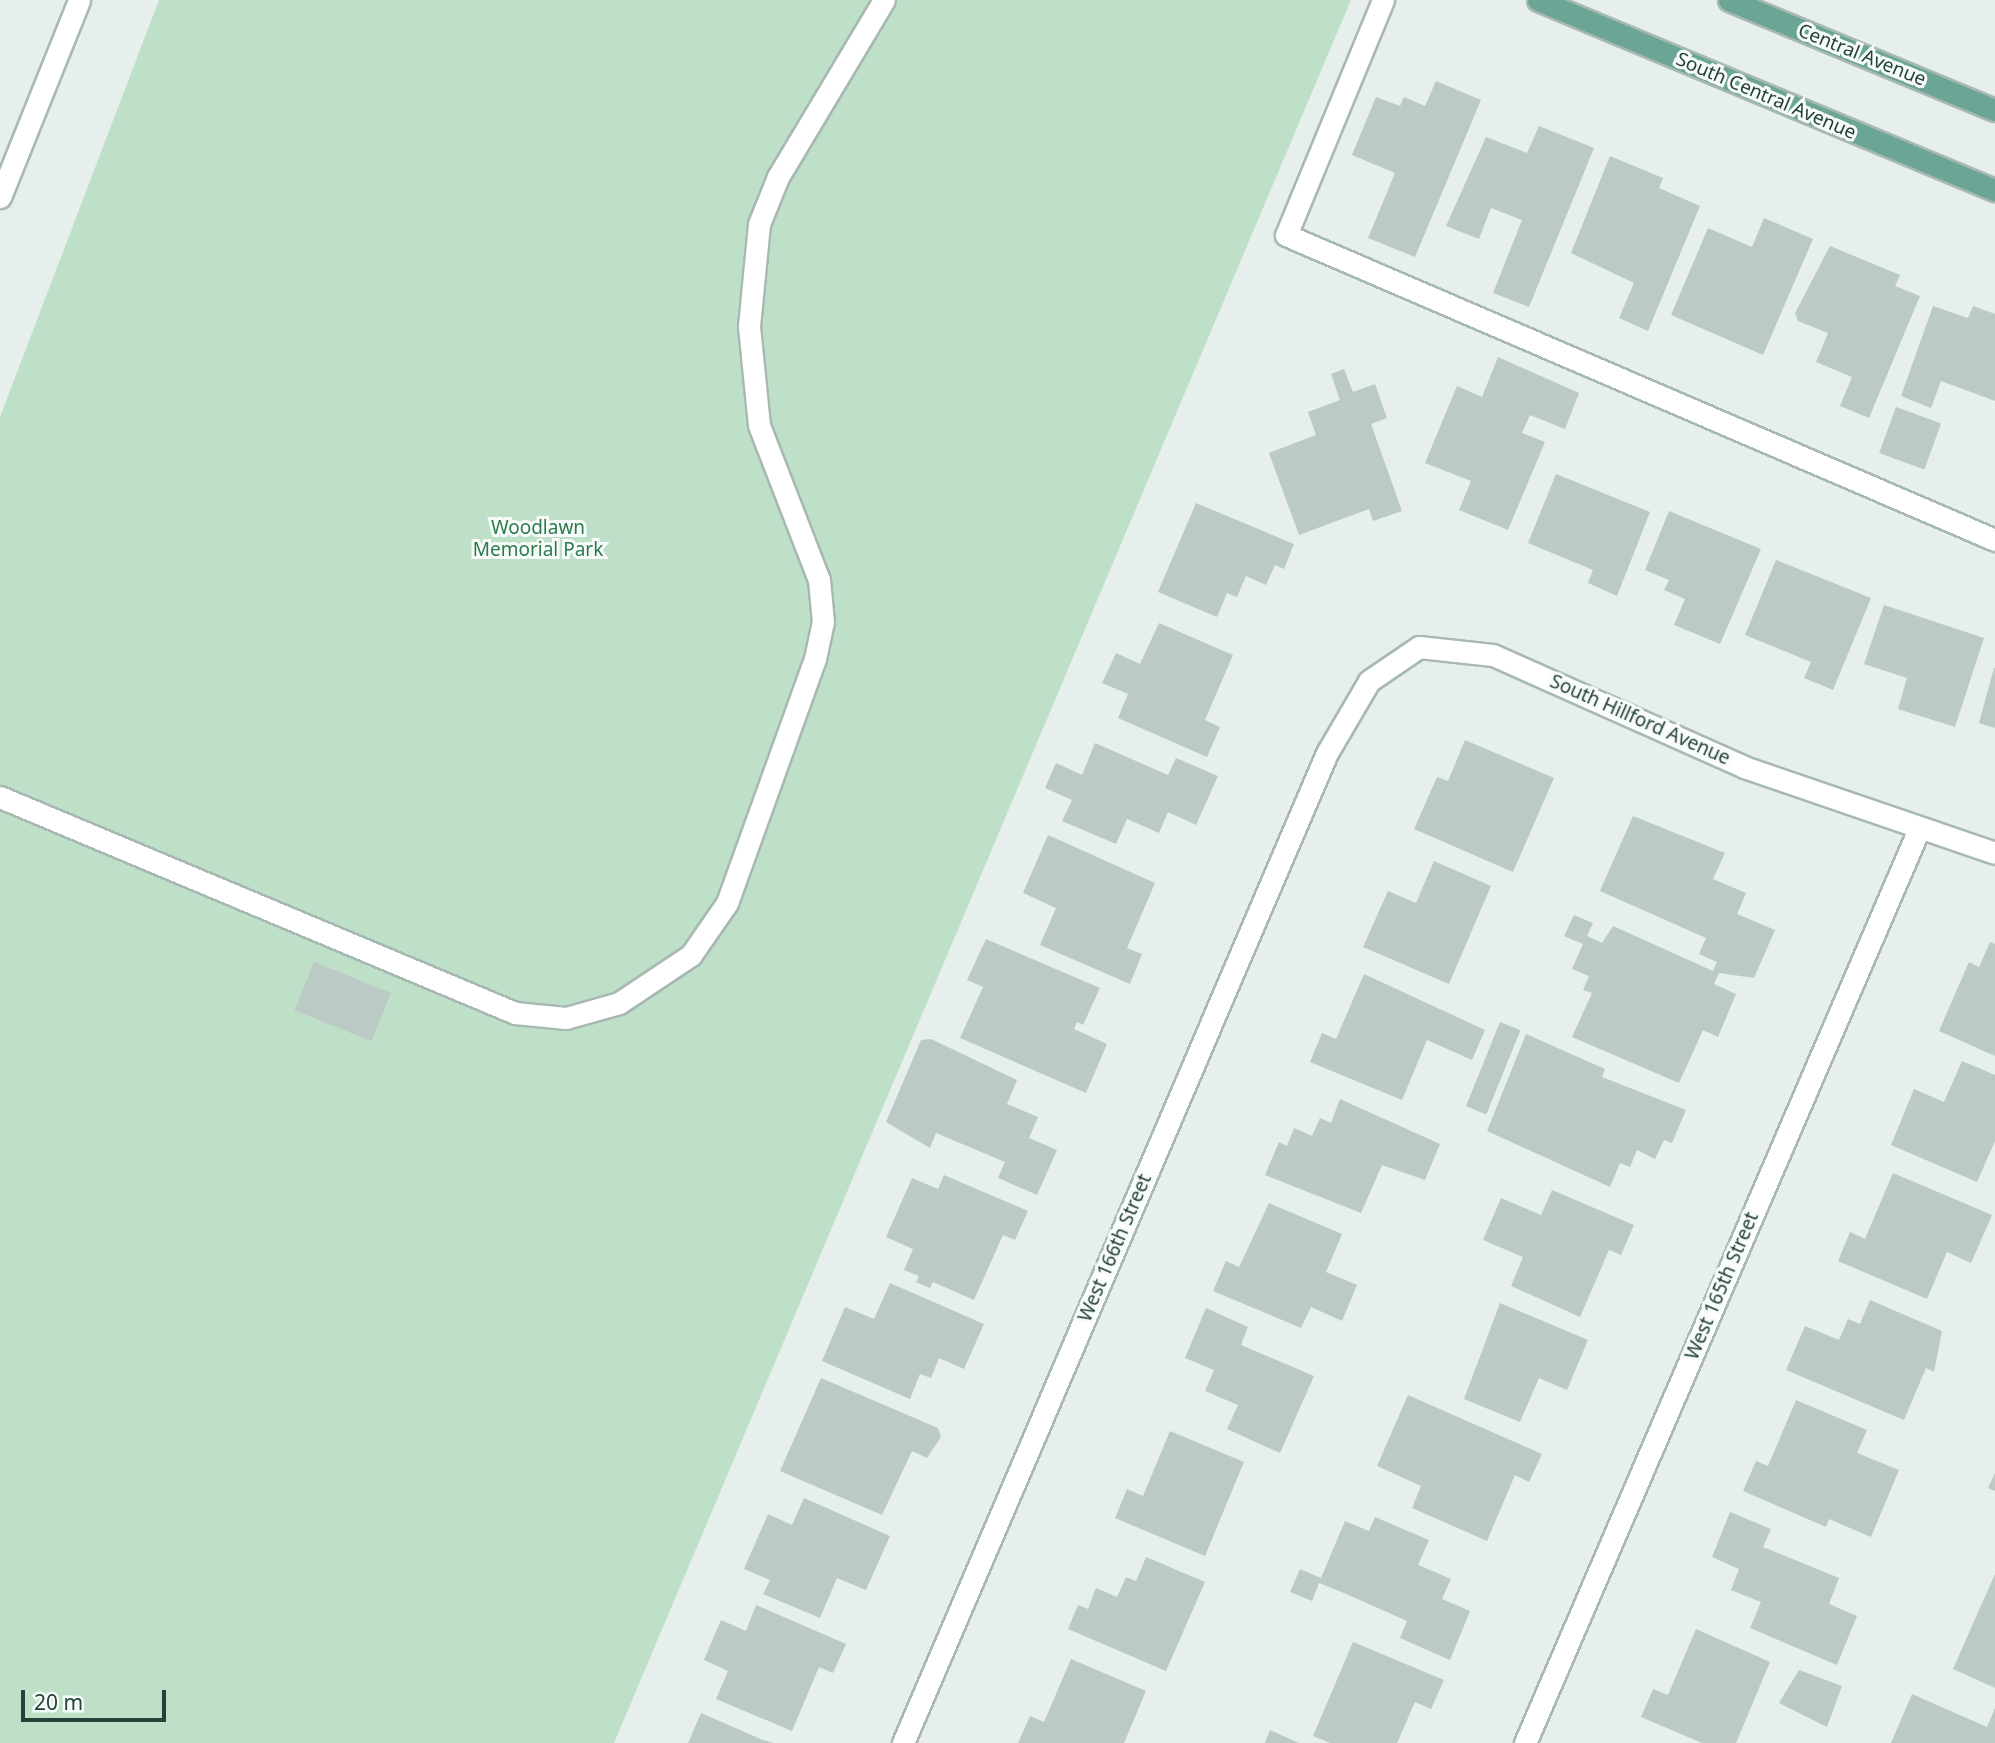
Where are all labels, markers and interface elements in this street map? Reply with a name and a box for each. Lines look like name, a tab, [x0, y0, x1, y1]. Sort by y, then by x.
street label: Central Avenue	[1795, 19, 1929, 91]
street label: South Central Avenue	[1673, 48, 1859, 144]
park label: Woodlawn Memorial Park	[473, 517, 603, 561]
street label: South Hillford Avenue	[1546, 670, 1734, 770]
street label: West 166th Street	[1074, 1171, 1156, 1325]
street label: West 165th Street	[1681, 1209, 1763, 1363]
scale bar	[24, 1676, 170, 1720]
text: 20 m	[34, 1688, 83, 1716]

